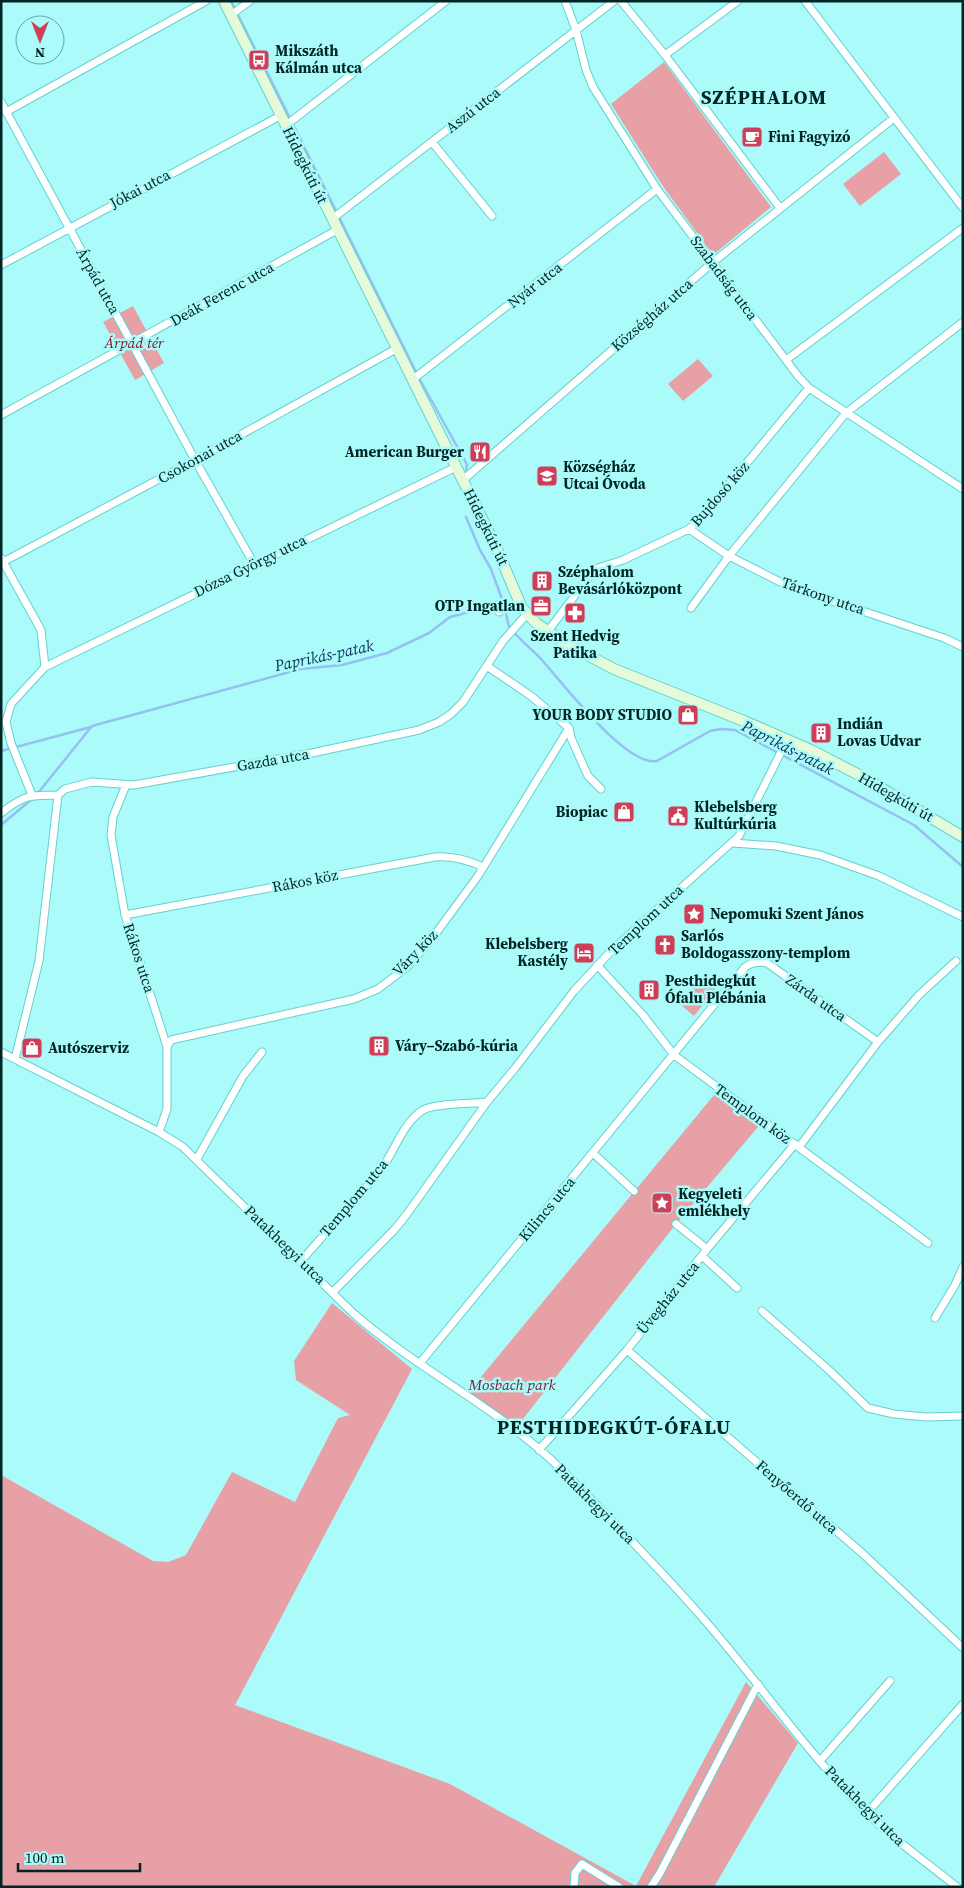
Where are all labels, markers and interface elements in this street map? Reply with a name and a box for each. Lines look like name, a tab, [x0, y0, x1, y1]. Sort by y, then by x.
north arrow	[15, 15, 65, 65]
place label: Mikszáth Kálmán utca	[275, 40, 363, 78]
text: N	[35, 43, 45, 63]
bus stop icon: Mikszáth Kálmán utca	[247, 48, 271, 72]
street label: Aszú utca	[441, 81, 505, 138]
district label: SZÉPHALOM	[701, 83, 827, 111]
street label: Hidegkúti út	[278, 123, 333, 207]
cafe icon: Fini Fagyizó	[740, 125, 764, 149]
place label: Fini Fagyizó	[768, 126, 851, 147]
street label: Jókai utca	[105, 164, 174, 214]
street label: Szabadság utca	[686, 231, 763, 325]
street label: Árpád utca	[71, 244, 126, 318]
street label: Deák Ferenc utca	[166, 256, 278, 331]
street label: Nyár utca	[503, 256, 567, 313]
street label: Községház utca	[606, 273, 697, 356]
park label: Árpád tér	[103, 332, 165, 353]
street label: Csokonai utca	[154, 425, 246, 488]
restaurant icon: American Burger	[468, 440, 492, 464]
place label: American Burger	[345, 441, 464, 462]
place label: Községház Utcai Óvoda	[563, 456, 647, 494]
street label: Bujdosó köz	[685, 457, 754, 531]
school or university icon: Községház Utcai Óvoda	[535, 464, 559, 488]
street label: Hidegkúti út	[459, 485, 514, 569]
street label: Dózsa György utca	[190, 529, 310, 602]
place label: Széphalom Bevásárlóközpont	[558, 561, 683, 599]
building icon: Széphalom Bevásárlóközpont	[530, 569, 554, 593]
street label: Tárkony utca	[779, 571, 868, 620]
office icon: OTP Ingatlan	[529, 594, 553, 618]
place label: OTP Ingatlan	[435, 595, 525, 616]
pharmacy icon: Szent Hedvig Patika	[563, 601, 587, 625]
place label: Szent Hedvig Patika	[530, 625, 620, 663]
water label: Paprikás-patak	[271, 634, 376, 676]
shop icon: YOUR BODY STUDIO	[676, 703, 700, 727]
place label: YOUR BODY STUDIO	[532, 704, 672, 725]
place label: Indián Lovas Udvar	[837, 713, 921, 751]
water label: Paprikás-patak	[737, 714, 838, 780]
building icon: Indián Lovas Udvar	[809, 721, 833, 745]
street label: Gazda utca	[235, 743, 311, 776]
street label: Hidegkúti út	[855, 767, 938, 827]
place label: Klebelsberg Kultúrkúria	[694, 796, 777, 834]
shop icon: Biopiac	[612, 800, 636, 824]
place label: Biopiac	[556, 801, 608, 822]
public building icon: Klebelsberg Kultúrkúria	[666, 804, 690, 828]
street label: Rákos köz	[270, 864, 340, 897]
street label: Templom utca	[603, 879, 688, 960]
place icon: Nepomuki Szent János	[682, 902, 706, 926]
place label: Nepomuki Szent János	[710, 903, 864, 924]
street label: Rákos utca	[118, 920, 161, 996]
street label: Váry köz	[387, 925, 442, 980]
place label: Sarlós Boldogasszony-templom	[681, 925, 851, 963]
place label: Klebelsberg Kastély	[485, 933, 568, 971]
church icon: Sarlós Boldogasszony-templom	[653, 933, 677, 957]
hotel icon: Klebelsberg Kastély	[572, 941, 596, 965]
street label: Zárda utca	[782, 969, 851, 1026]
place label: Pesthidegkút Ófalu Plébánia	[665, 970, 767, 1008]
building icon: Pesthidegkút Ófalu Plébánia	[637, 978, 661, 1002]
building icon: Váry–Szabó-kúria	[367, 1034, 391, 1058]
place label: Váry–Szabó-kúria	[395, 1035, 519, 1056]
shop icon: Autószerviz	[20, 1036, 44, 1060]
place label: Autószerviz	[48, 1037, 129, 1058]
street label: Templom köz	[711, 1079, 796, 1149]
street label: Templom utca	[315, 1154, 393, 1241]
street label: Kilincs utca	[513, 1172, 580, 1245]
place label: Kegyeleti emlékhely	[678, 1183, 750, 1221]
place icon: Kegyeleti emlékhely	[650, 1191, 674, 1215]
street label: Patakhegyi utca	[240, 1200, 331, 1289]
street label: Üvegház utca	[632, 1256, 704, 1339]
park label: Mosbach park	[467, 1374, 556, 1395]
district label: PESTHIDEGKÚT-ÓFALU	[497, 1413, 731, 1441]
street label: Fenyőerdő utca	[752, 1455, 843, 1538]
street label: Patakhegyi utca	[550, 1459, 641, 1549]
street label: Patakhegyi utca	[820, 1761, 911, 1851]
scale bar	[18, 1840, 140, 1872]
text: 100 m	[25, 1847, 65, 1868]

